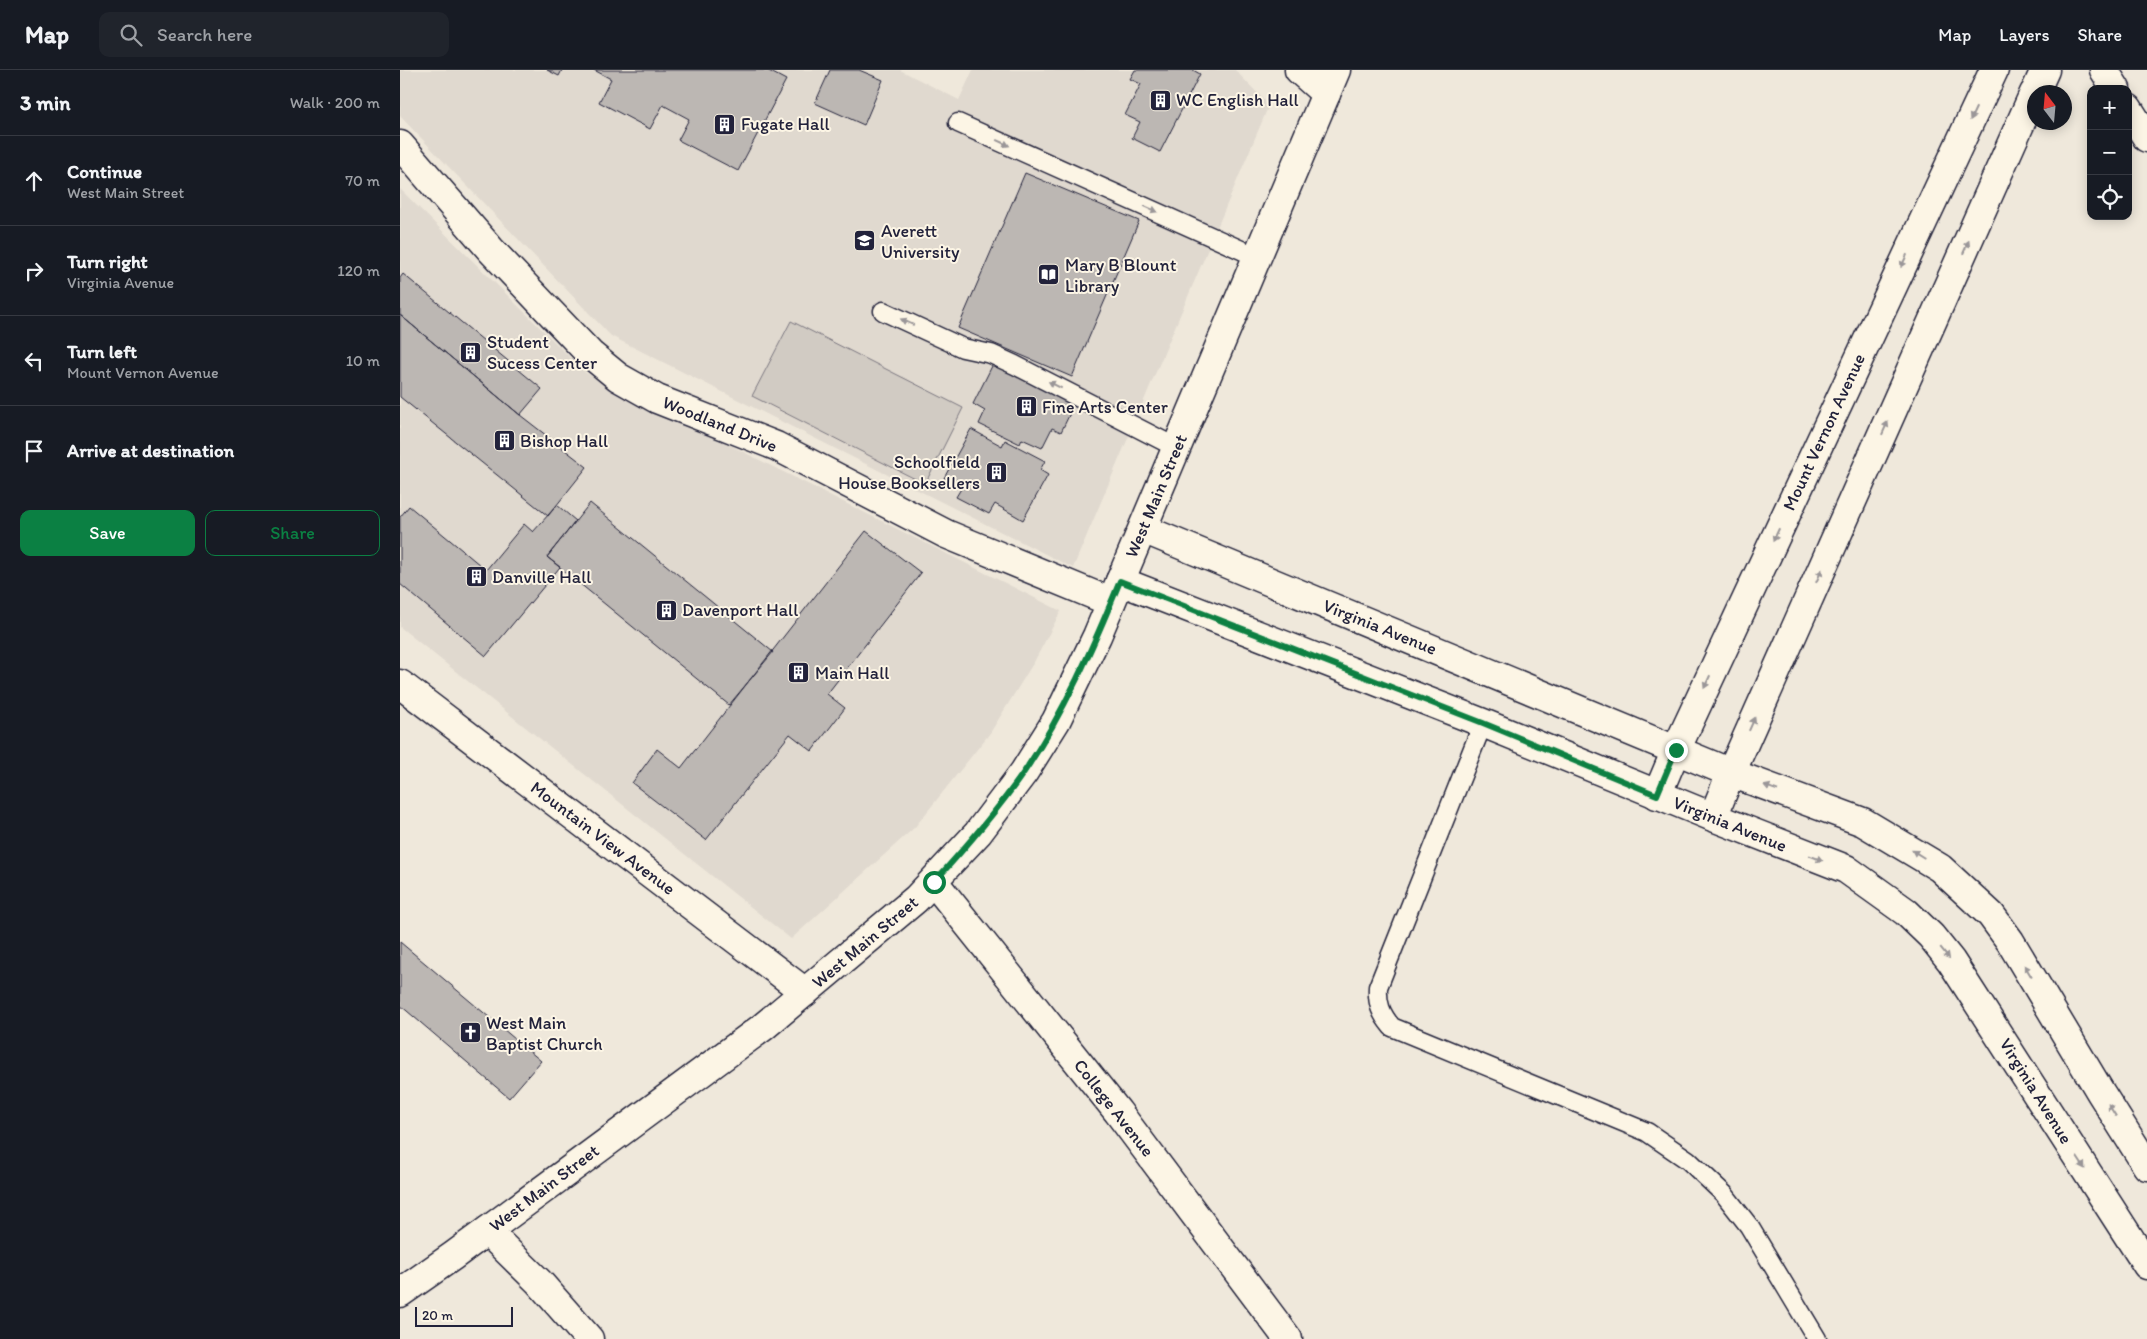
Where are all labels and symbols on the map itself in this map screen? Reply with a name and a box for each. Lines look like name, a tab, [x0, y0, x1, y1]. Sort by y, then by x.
north arrow	[2027, 85, 2072, 130]
building icon: WC English Hall	[1148, 88, 1172, 112]
place label: WC English Hall	[1176, 89, 1299, 111]
one-way arrow	[1969, 107, 1977, 121]
building icon: Fugate Hall	[713, 112, 737, 136]
place label: Fugate Hall	[741, 113, 830, 135]
one-way arrow	[996, 139, 1010, 147]
one-way arrow	[1144, 206, 1158, 214]
place label: Averett University	[881, 220, 960, 263]
school or university icon: Averett University	[853, 229, 877, 253]
one-way arrow	[1962, 240, 1970, 254]
place label: Mary B Blount Library	[1065, 254, 1177, 297]
one-way arrow	[1900, 254, 1908, 268]
library icon: Mary B Blount Library	[1037, 263, 1061, 287]
one-way arrow	[899, 318, 914, 326]
place label: Student Sucess Center	[487, 331, 598, 374]
building icon: Student Sucess Center	[459, 340, 483, 364]
street label: Mount Vernon Avenue	[1778, 350, 1870, 514]
one-way arrow	[1048, 381, 1063, 389]
street label: Woodland Drive	[659, 391, 781, 457]
building icon: Fine Arts Center	[1014, 395, 1038, 419]
place label: Fine Arts Center	[1042, 396, 1169, 418]
one-way arrow	[1881, 421, 1889, 435]
building icon: Bishop Hall	[492, 429, 516, 453]
place label: Bishop Hall	[520, 430, 608, 452]
street label: West Main Street	[1120, 431, 1192, 561]
place label: Schoolfield House Booksellers	[838, 451, 980, 494]
building icon: Schoolfield House Booksellers	[984, 460, 1008, 484]
one-way arrow	[1772, 528, 1780, 542]
building icon: Danville Hall	[464, 565, 488, 589]
place label: Danville Hall	[492, 566, 591, 588]
one-way arrow	[1815, 569, 1823, 583]
street label: Virginia Avenue	[1320, 594, 1440, 660]
building icon: Davenport Hall	[654, 598, 678, 622]
place label: Davenport Hall	[682, 599, 798, 621]
building icon: Main Hall	[787, 661, 811, 685]
place label: Main Hall	[815, 662, 889, 684]
one-way arrow	[1703, 675, 1711, 690]
one-way arrow	[1749, 717, 1757, 731]
route end	[1665, 739, 1688, 762]
street label: Mountain View Avenue	[526, 776, 680, 900]
one-way arrow	[1763, 784, 1778, 792]
street label: Virginia Avenue	[1670, 791, 1790, 857]
one-way arrow	[1912, 850, 1925, 859]
one-way arrow	[1809, 854, 1824, 862]
route start	[923, 871, 946, 894]
street label: West Main Street	[807, 891, 923, 993]
one-way arrow	[1939, 946, 1950, 959]
one-way arrow	[2024, 964, 2032, 979]
place label: West Main Baptist Church	[486, 1012, 602, 1055]
church icon: West Main Baptist Church	[458, 1021, 482, 1045]
street label: Virginia Avenue	[1995, 1034, 2077, 1148]
street label: College Avenue	[1069, 1055, 1159, 1161]
one-way arrow	[2107, 1104, 2116, 1117]
street label: West Main Street	[485, 1139, 603, 1236]
one-way arrow	[2076, 1156, 2086, 1169]
scale bar	[415, 1304, 512, 1327]

